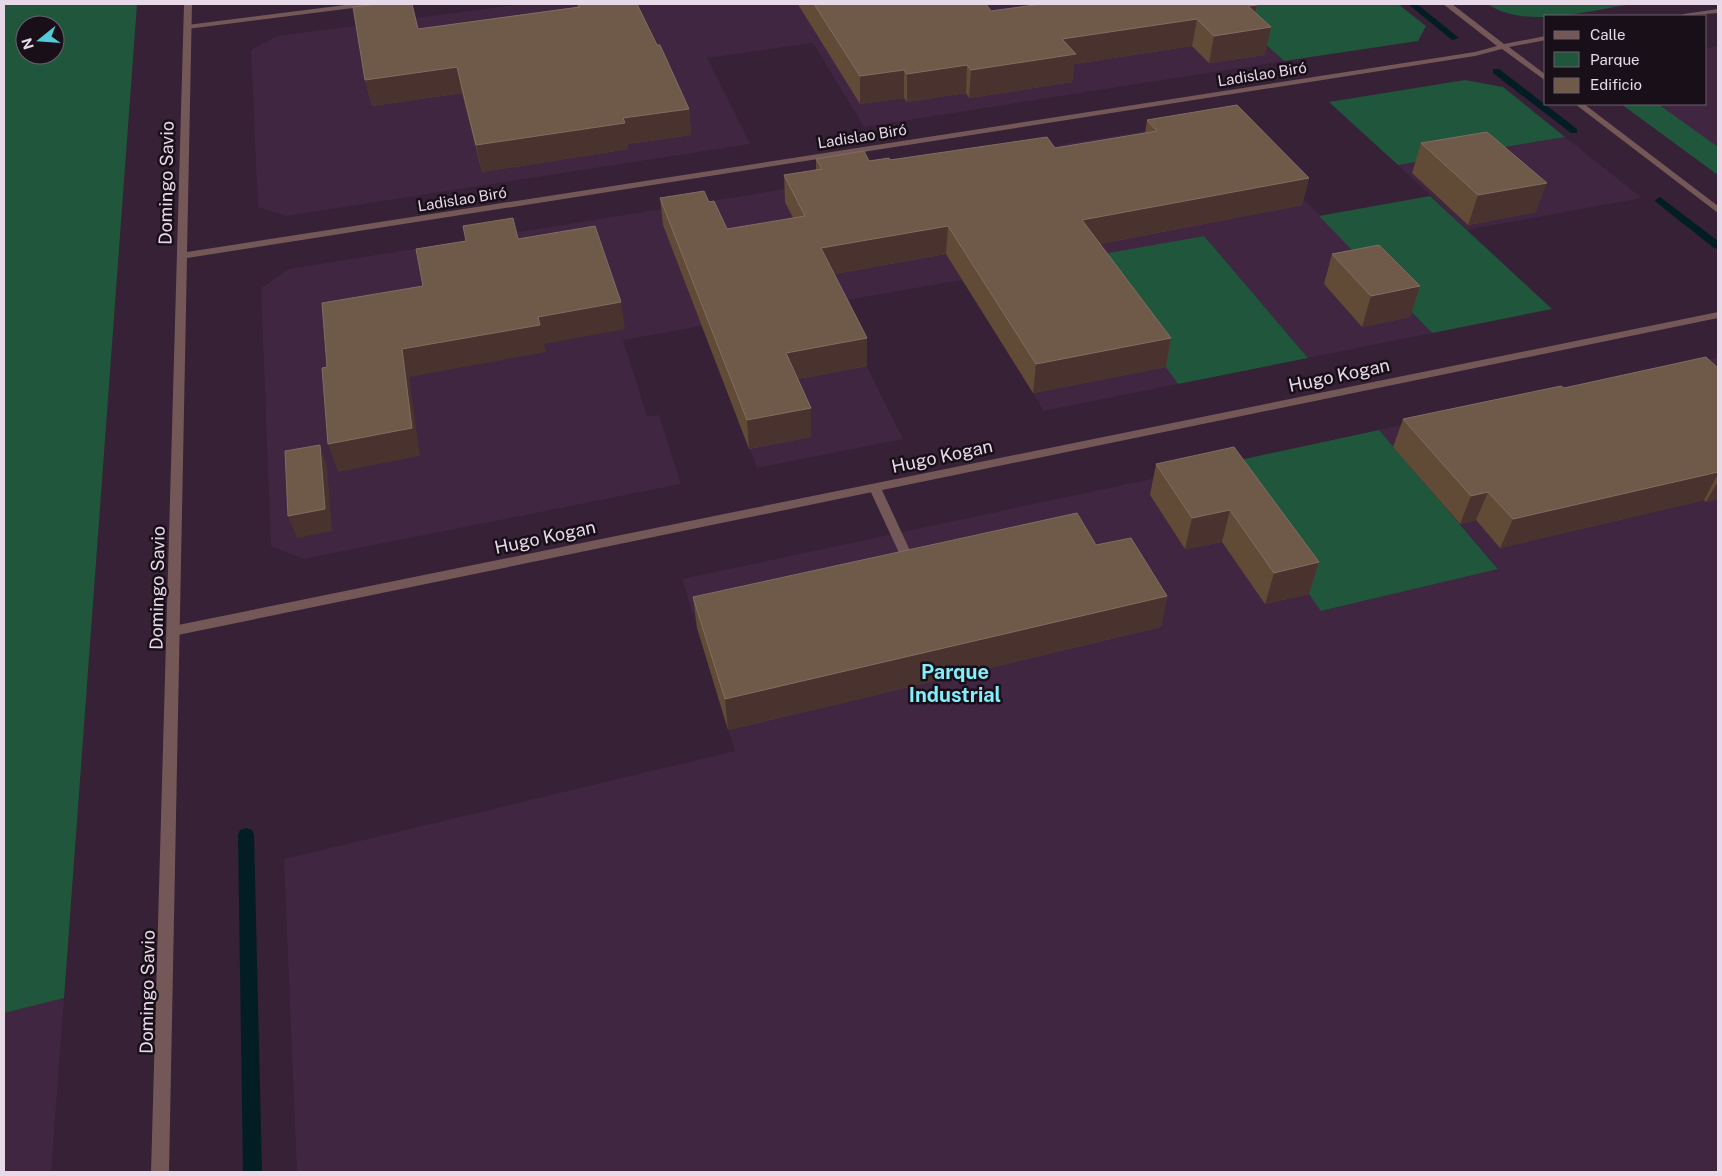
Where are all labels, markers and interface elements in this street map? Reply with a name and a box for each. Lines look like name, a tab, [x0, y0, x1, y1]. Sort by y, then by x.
north arrow	[15, 15, 65, 65]
legend	[1544, 15, 1707, 105]
text: Calle	[1590, 26, 1626, 43]
text: N	[18, 36, 37, 51]
text: Parque	[1590, 51, 1640, 68]
street label: Ladislao Biró	[1216, 59, 1308, 89]
text: Edificio	[1590, 76, 1642, 93]
street label: Domingo Savio	[154, 121, 178, 245]
street label: Ladislao Biró	[816, 121, 908, 151]
street label: Ladislao Biró	[416, 184, 508, 214]
street label: Hugo Kogan	[1287, 354, 1391, 396]
street label: Hugo Kogan	[890, 435, 994, 477]
street label: Hugo Kogan	[493, 516, 597, 558]
street label: Domingo Savio	[145, 526, 169, 650]
district label: Parque Industrial	[909, 660, 1001, 707]
street label: Domingo Savio	[135, 930, 159, 1054]

